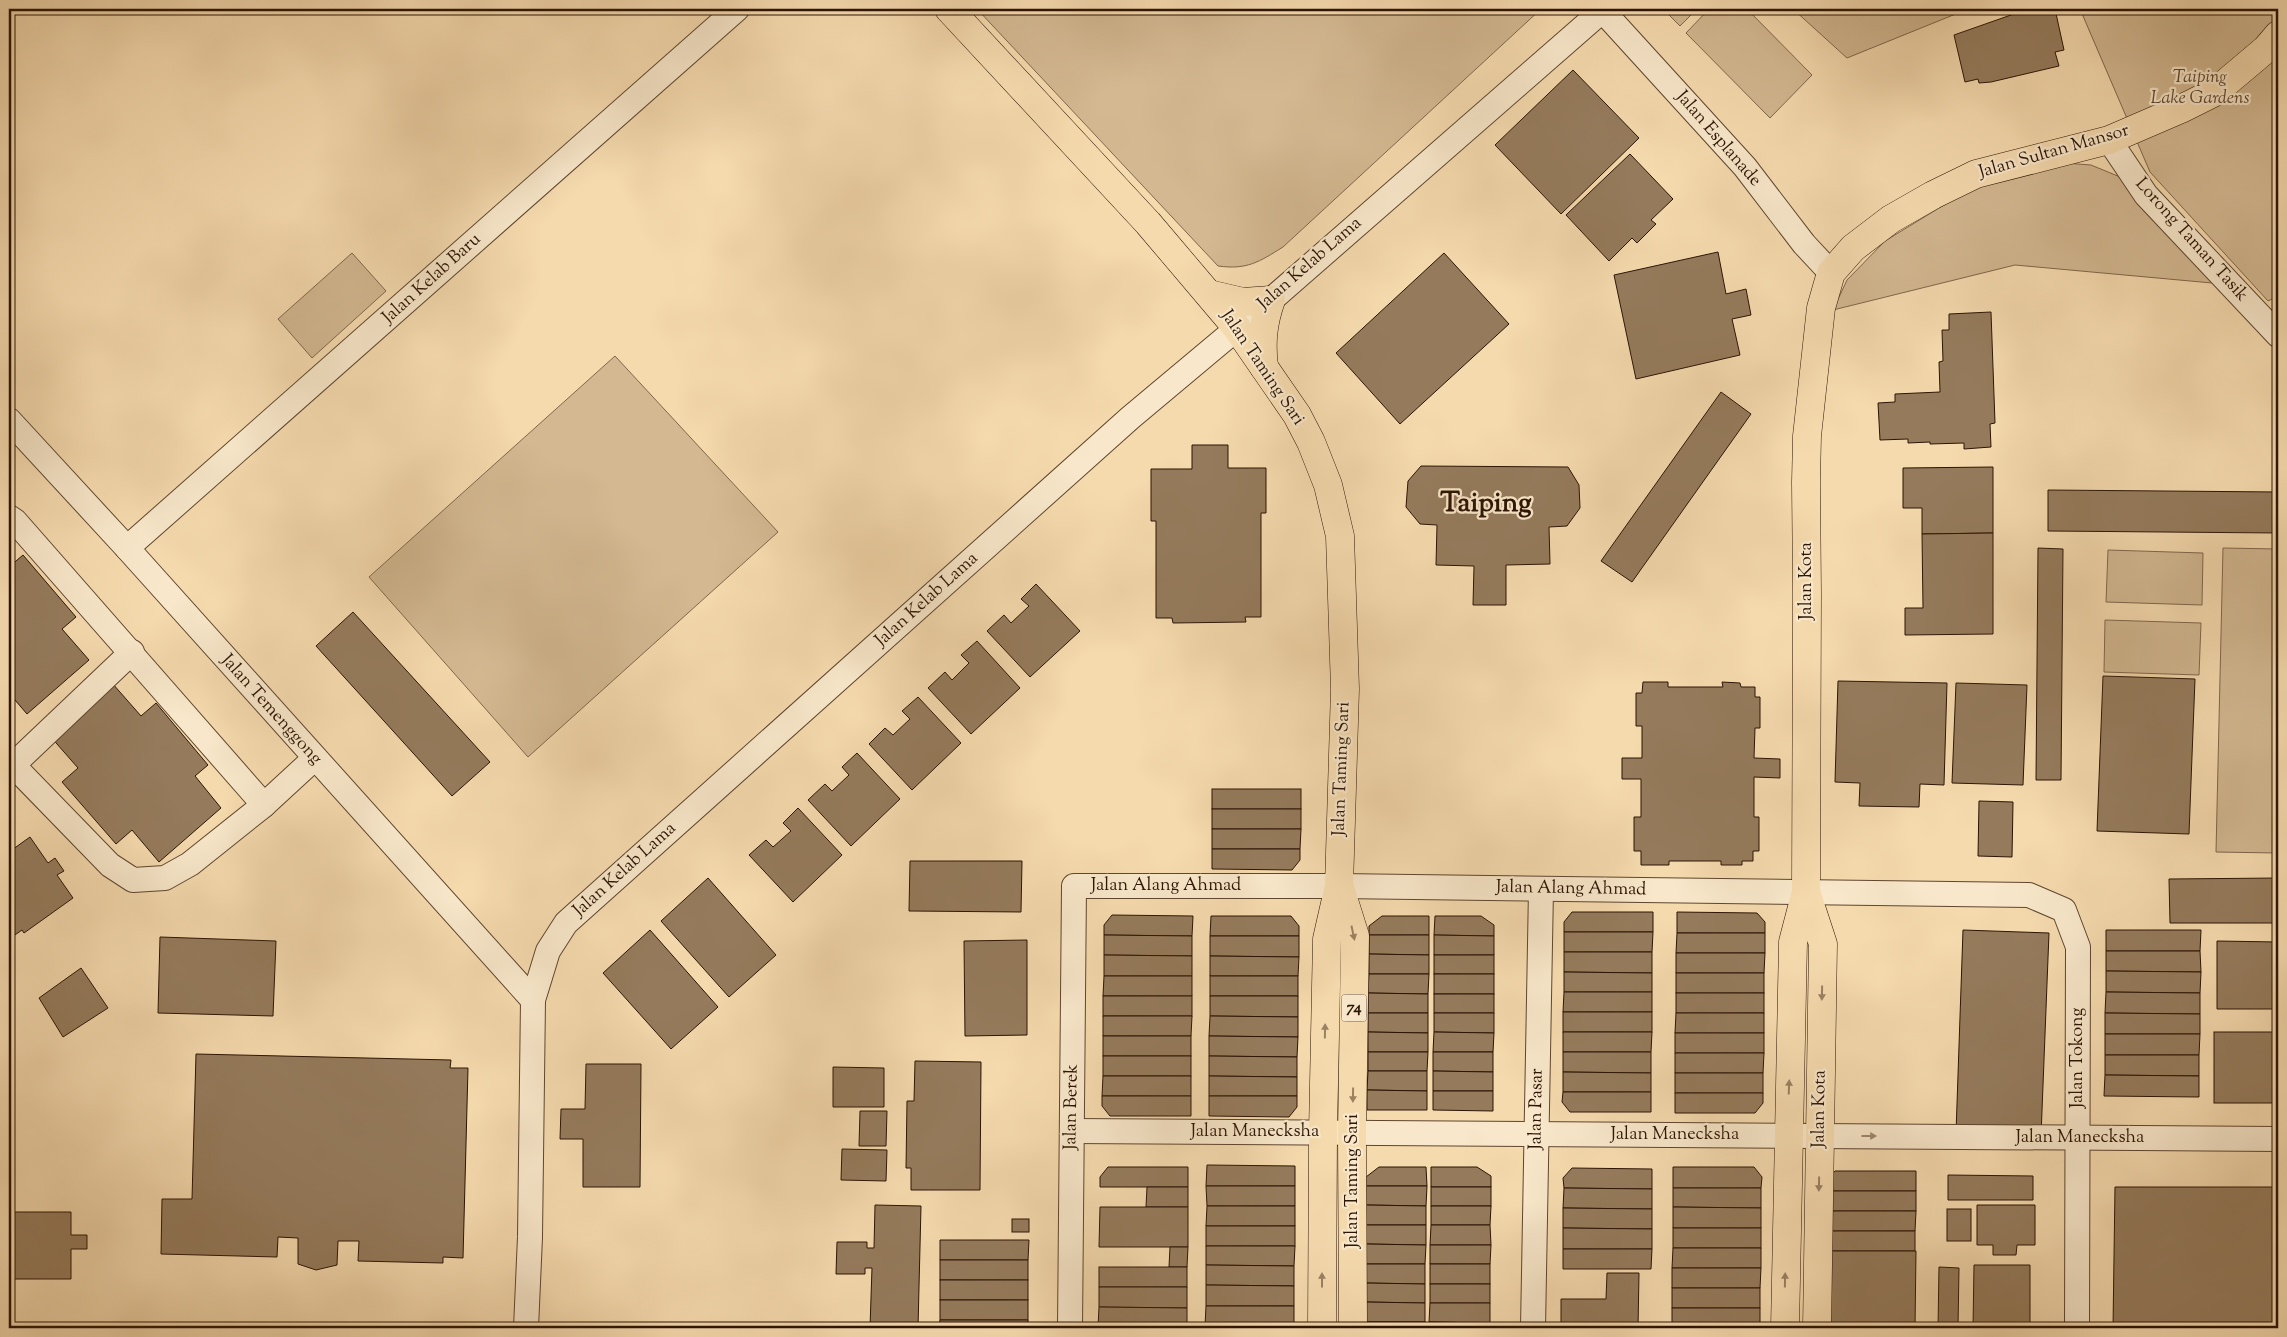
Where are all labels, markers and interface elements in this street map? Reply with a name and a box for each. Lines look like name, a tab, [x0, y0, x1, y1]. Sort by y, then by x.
park label: Taiping Lake Gardens	[2151, 65, 2249, 112]
street label: Jalan Esplanade	[1668, 85, 1767, 193]
street label: Jalan Sultan Mansor	[1975, 118, 2132, 186]
street label: Lorong Taman Tasik	[2128, 172, 2254, 308]
street label: Jalan Kelab Lama	[1251, 211, 1368, 317]
street label: Jalan Kelab Baru	[376, 227, 487, 331]
street label: Jalan Taming Sari	[1213, 304, 1310, 431]
district label: Taiping	[1440, 484, 1532, 524]
street label: Jalan Kota	[1794, 542, 1820, 621]
street label: Jalan Kelab Lama	[869, 547, 984, 654]
street label: Jalan Temenggong	[214, 648, 328, 771]
street label: Jalan Taming Sari	[1327, 701, 1357, 838]
street label: Jalan Kelab Lama	[567, 817, 682, 924]
street label: Jalan Alang Ahmad	[1090, 873, 1241, 899]
street label: Jalan Alang Ahmad	[1494, 875, 1647, 903]
one-way arrow	[1350, 925, 1358, 941]
one-way arrow	[1818, 985, 1826, 1001]
road number: 74	[1342, 994, 1366, 1021]
street label: Jalan Tokong	[2065, 1007, 2091, 1109]
one-way arrow	[1321, 1023, 1329, 1039]
street label: Jalan Berek	[1058, 1064, 1086, 1151]
street label: Jalan Pasar	[1523, 1068, 1551, 1151]
street label: Jalan Kota	[1806, 1070, 1834, 1149]
one-way arrow	[1785, 1079, 1793, 1095]
one-way arrow	[1349, 1087, 1357, 1103]
street label: Jalan Taming Sari	[1340, 1114, 1366, 1249]
street label: Jalan Manecksha	[1190, 1119, 1319, 1145]
street label: Jalan Manecksha	[1610, 1122, 1739, 1148]
street label: Jalan Manecksha	[2015, 1125, 2144, 1151]
one-way arrow	[1861, 1132, 1877, 1140]
one-way arrow	[1815, 1177, 1823, 1193]
one-way arrow	[1318, 1271, 1326, 1287]
one-way arrow	[1782, 1271, 1790, 1287]

